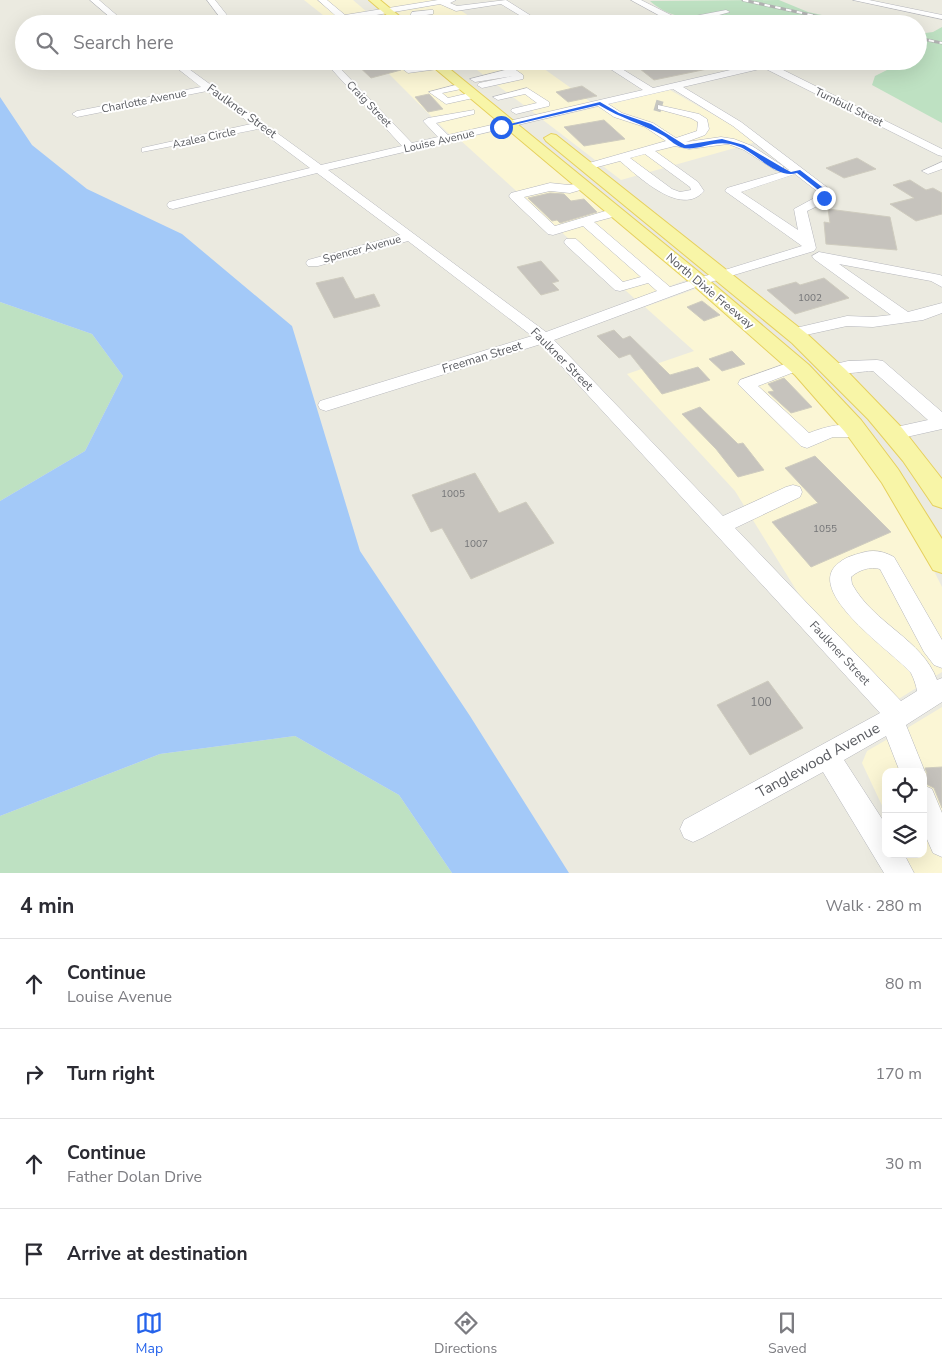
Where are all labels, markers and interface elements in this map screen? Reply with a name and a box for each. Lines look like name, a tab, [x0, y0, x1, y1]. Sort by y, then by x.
search box	[15, 15, 927, 70]
icon: search	[33, 29, 61, 57]
text: Search here	[73, 30, 174, 56]
street label: Craig Street	[343, 78, 395, 131]
street label: Faulkner Street	[204, 80, 281, 142]
street label: Turnbull Street	[812, 84, 886, 130]
street label: Charlotte Avenue	[100, 85, 188, 117]
route start	[490, 116, 513, 139]
street label: Azalea Circle	[171, 124, 237, 152]
street label: Louise Avenue	[402, 126, 476, 156]
route end	[813, 187, 836, 210]
street label: Spencer Avenue	[321, 231, 403, 267]
street label: North Dixie Freeway	[663, 249, 758, 333]
house number: 1002	[798, 291, 822, 305]
street label: Faulkner Street	[527, 324, 597, 394]
street label: Freeman Street	[440, 337, 525, 377]
house number: 1005	[441, 487, 465, 501]
house number: 1055	[813, 522, 837, 536]
house number: 1007	[464, 537, 488, 551]
street label: Faulkner Street	[806, 617, 874, 689]
house number: 100	[750, 694, 772, 710]
street label: Tanglewood Avenue	[753, 718, 883, 802]
map controls	[882, 768, 927, 858]
button: locate	[882, 768, 927, 813]
button: layers	[882, 813, 927, 858]
text: 4 min	[20, 892, 74, 920]
text: Walk · 280 m	[826, 895, 922, 917]
text: Continue	[67, 960, 146, 986]
icon: ahead	[20, 970, 48, 998]
text: 80 m	[885, 973, 922, 995]
text: Louise Avenue	[67, 986, 172, 1008]
icon: right	[20, 1060, 48, 1088]
text: Turn right	[67, 1061, 154, 1087]
text: 170 m	[875, 1063, 922, 1085]
text: Continue	[67, 1140, 146, 1166]
icon: ahead	[20, 1150, 48, 1178]
text: 30 m	[885, 1153, 922, 1175]
text: Father Dolan Drive	[67, 1166, 202, 1188]
icon: arrive	[20, 1240, 48, 1268]
text: Arrive at destination	[67, 1241, 248, 1267]
tab: Map	[135, 1309, 163, 1358]
tab: Directions	[434, 1309, 497, 1358]
tab: Saved	[768, 1309, 807, 1358]

